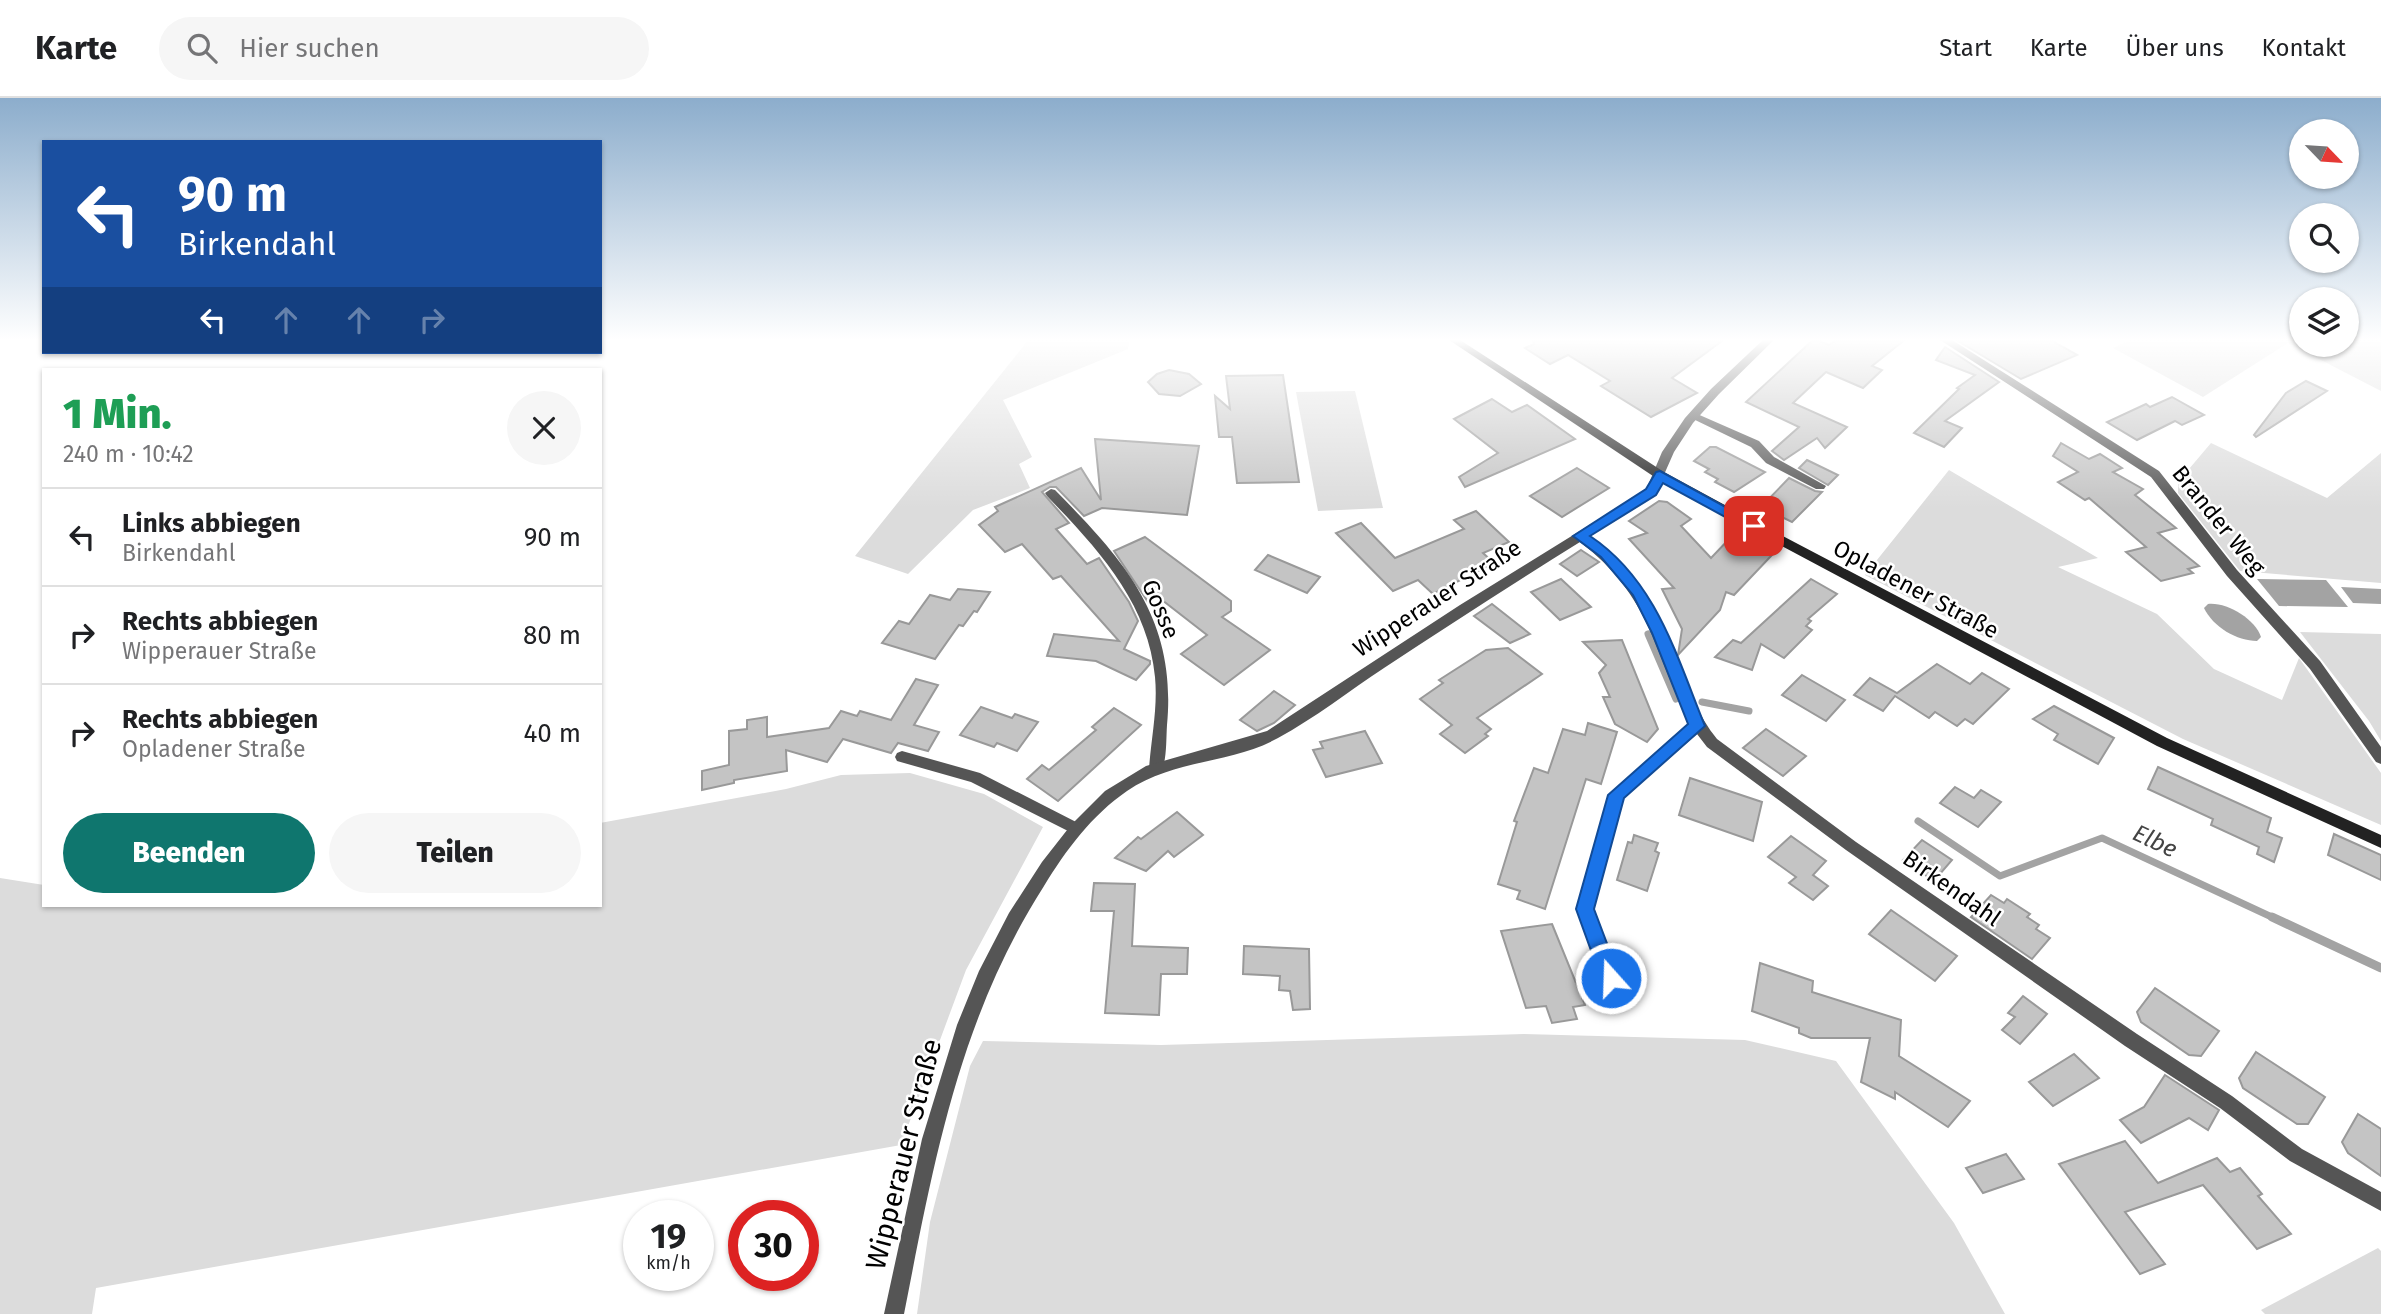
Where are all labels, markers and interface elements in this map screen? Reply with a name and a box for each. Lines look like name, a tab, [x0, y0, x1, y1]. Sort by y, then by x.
search box	[159, 17, 649, 80]
text: Karte	[35, 28, 117, 68]
icon: search	[183, 29, 221, 67]
text: Hier suchen	[239, 33, 380, 64]
text: Start	[1939, 34, 1992, 62]
text: Karte	[2030, 34, 2088, 62]
text: Über uns	[2126, 34, 2224, 62]
text: Kontakt	[2262, 34, 2346, 62]
north arrow	[2289, 119, 2359, 189]
map controls	[2289, 119, 2359, 357]
text: 90 m	[178, 165, 287, 224]
icon: left	[63, 168, 154, 259]
button: search	[2289, 203, 2359, 273]
text: Birkendahl	[178, 225, 336, 263]
button: layers	[2289, 287, 2359, 357]
icon: left	[194, 301, 232, 339]
icon: ahead	[267, 301, 305, 339]
icon: ahead	[340, 301, 378, 339]
icon: right	[413, 301, 451, 339]
text: 1 Min.	[63, 389, 172, 439]
button: close	[507, 391, 581, 465]
text: 240 m · 10:42	[63, 440, 194, 468]
street label: Brander Weg	[2166, 460, 2272, 580]
pin	[1724, 496, 1784, 556]
icon: arrive	[1735, 507, 1773, 545]
text: Links abbiegen	[122, 508, 301, 539]
icon: left	[63, 518, 101, 556]
text: 90 m	[524, 522, 581, 553]
street label: Wipperauer Straße	[1348, 533, 1526, 663]
street label: Opladener Straße	[1828, 534, 2004, 644]
text: Birkendahl	[122, 539, 235, 567]
street label: Gosse	[1136, 575, 1186, 643]
text: Rechts abbiegen	[122, 606, 318, 637]
icon: right	[63, 616, 101, 654]
text: 80 m	[523, 620, 581, 651]
text: Wipperauer Straße	[122, 637, 316, 665]
text: Rechts abbiegen	[122, 704, 318, 735]
icon: right	[63, 714, 101, 752]
text: 40 m	[523, 718, 581, 749]
text: Opladener Straße	[122, 735, 306, 763]
button: Beenden	[63, 813, 315, 893]
button: Teilen	[329, 813, 581, 893]
water label: Elbe	[2128, 819, 2182, 863]
street label: Birkendahl	[1898, 844, 2007, 932]
position arrow	[1574, 941, 1648, 1015]
street label: Wipperauer Straße	[859, 1035, 948, 1273]
speed limit sign: 30	[728, 1200, 819, 1291]
text: 19	[651, 1215, 686, 1257]
text: km/h	[646, 1252, 691, 1274]

